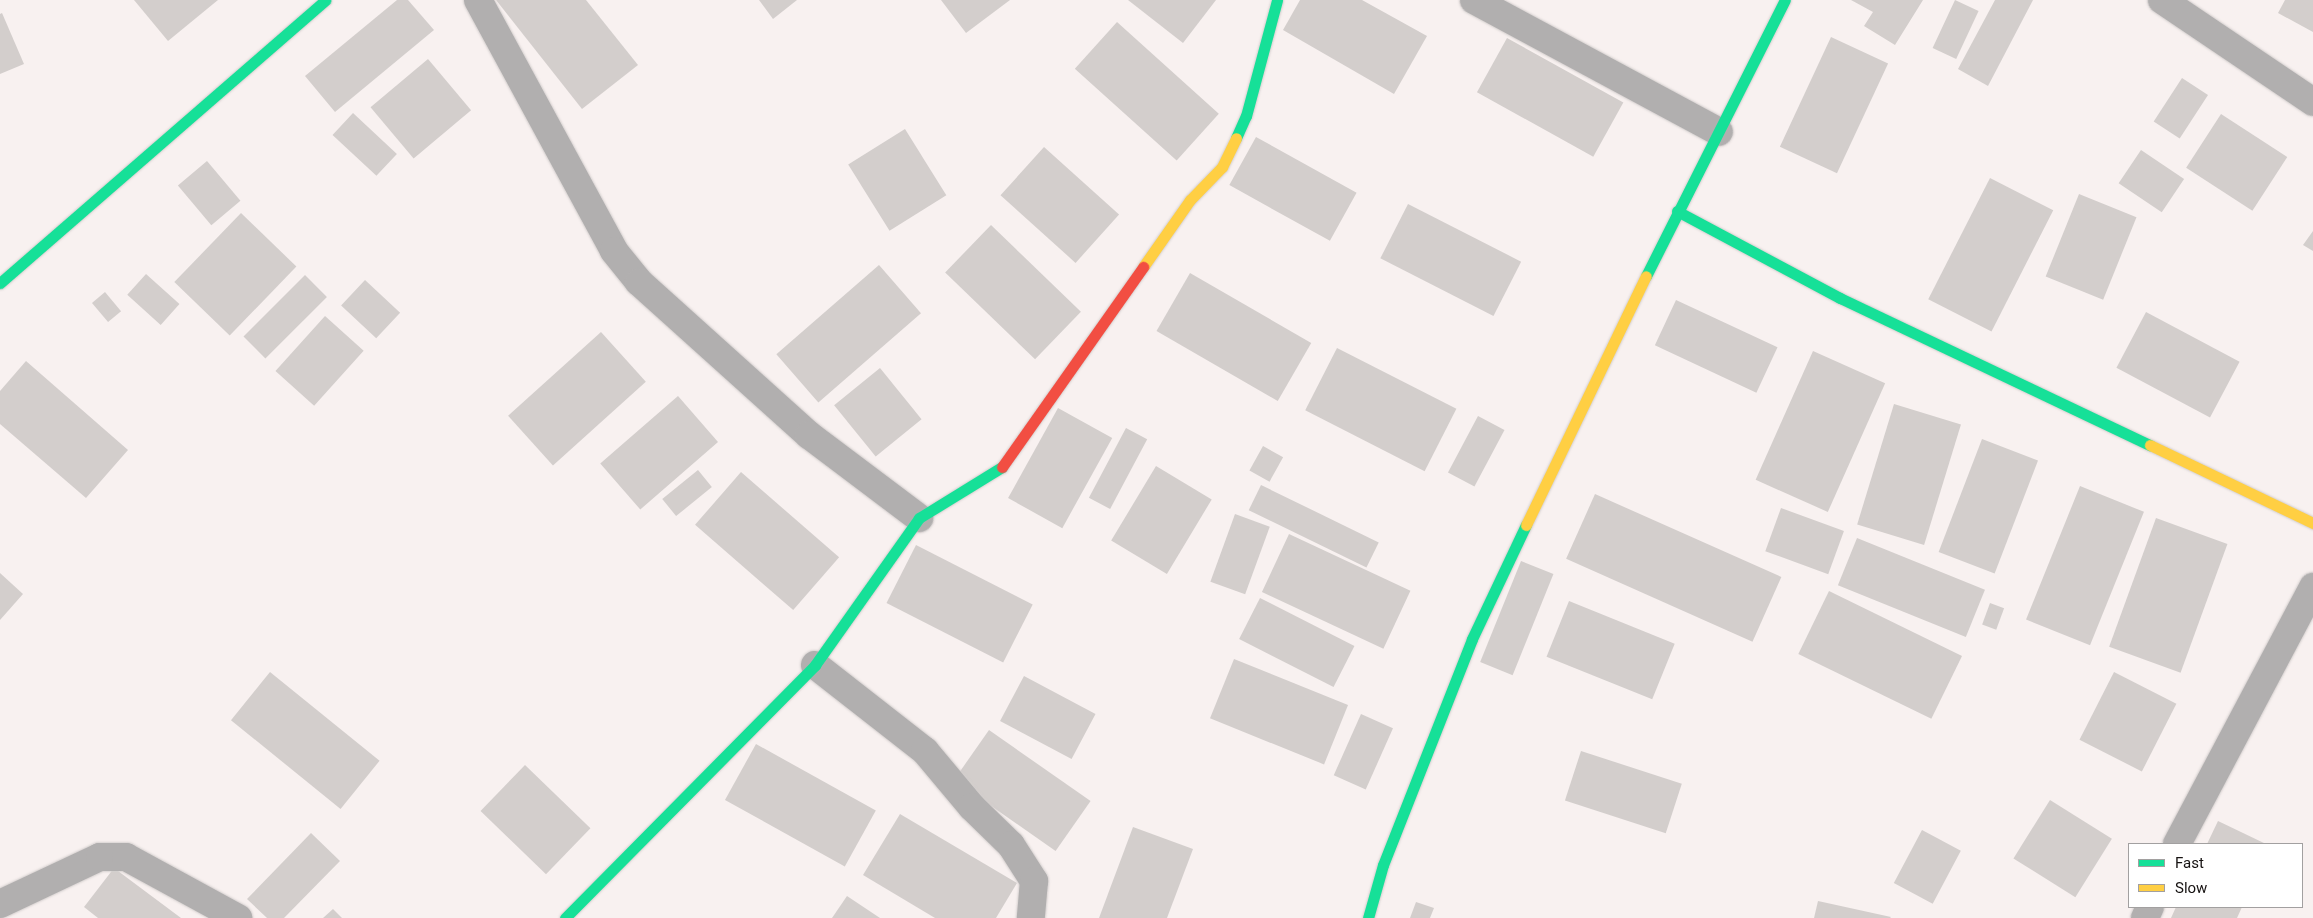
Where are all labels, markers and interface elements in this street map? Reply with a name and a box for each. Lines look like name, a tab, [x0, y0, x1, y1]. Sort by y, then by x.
legend	[2128, 843, 2303, 908]
text: Fast	[2175, 854, 2204, 872]
text: Slow	[2175, 879, 2207, 897]

